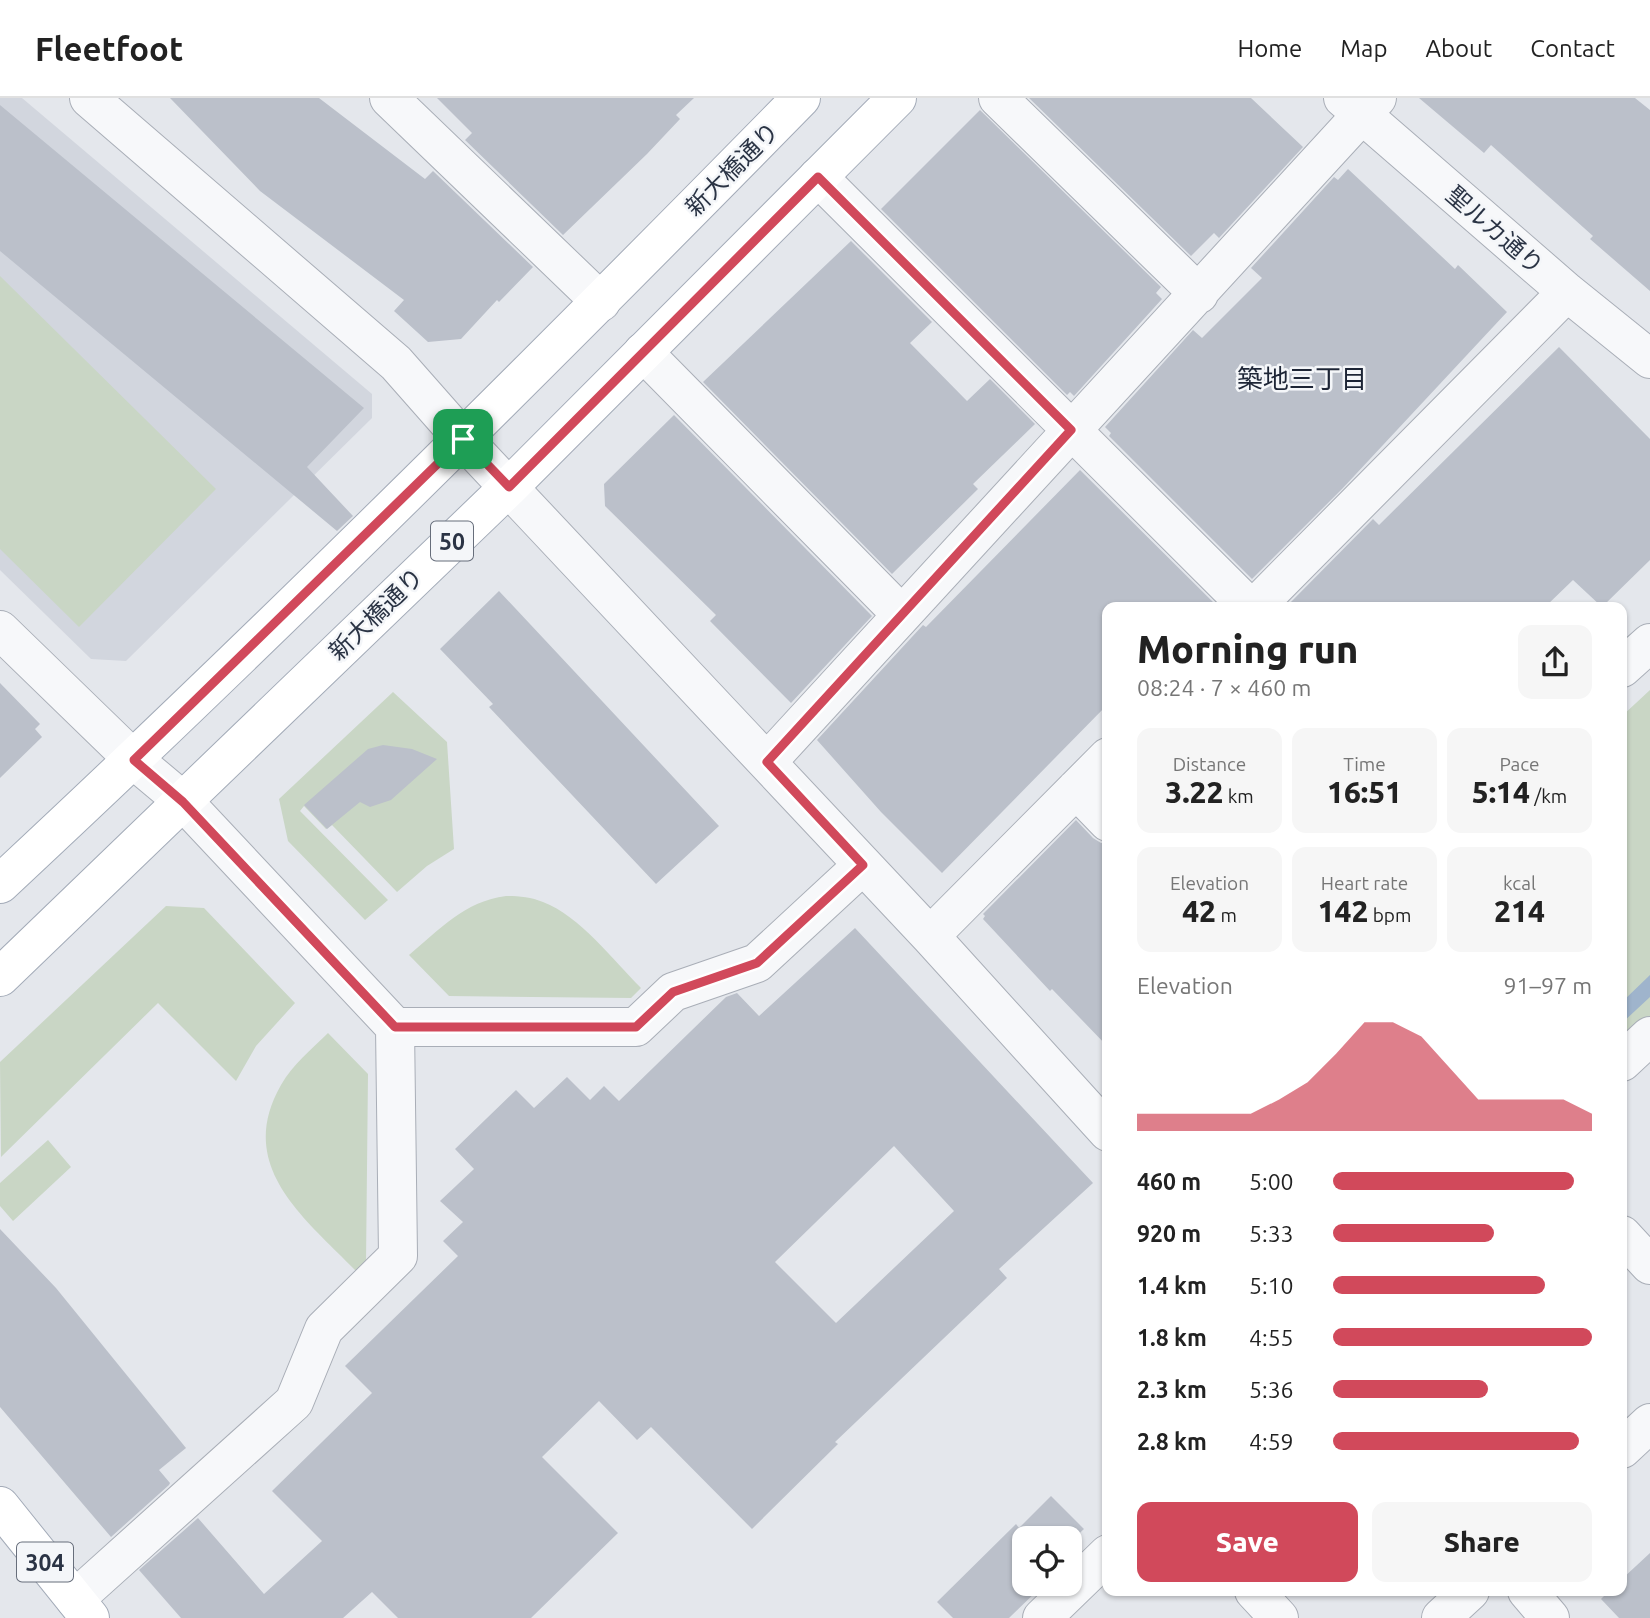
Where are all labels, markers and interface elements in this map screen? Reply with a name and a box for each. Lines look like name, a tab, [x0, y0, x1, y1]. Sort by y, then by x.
text: Fleetfoot	[35, 30, 183, 67]
text: Home	[1237, 35, 1302, 62]
text: Map	[1340, 35, 1387, 62]
text: About	[1425, 35, 1492, 62]
text: Contact	[1530, 35, 1615, 62]
street label: 新大橋通り	[680, 117, 784, 221]
street label: 聖ルカ通り	[1441, 181, 1549, 279]
district label: 築地三丁目	[1237, 364, 1367, 393]
pin	[433, 409, 493, 469]
icon: arrive	[444, 420, 482, 458]
road number: 50	[431, 522, 473, 560]
street label: 新大橋通り	[323, 563, 429, 665]
button: share	[1518, 625, 1592, 699]
text: Morning run	[1137, 628, 1358, 670]
text: 08:24 · 7 × 460 m	[1137, 675, 1311, 700]
text: Distance	[1173, 753, 1246, 775]
text: Time	[1343, 753, 1386, 775]
text: Pace	[1499, 753, 1540, 775]
text: 3.22	[1165, 775, 1223, 809]
text: 16:51	[1327, 775, 1402, 809]
text: 5:14	[1472, 775, 1530, 809]
text: km	[1223, 785, 1254, 807]
text: /km	[1530, 785, 1567, 807]
text: Elevation	[1170, 872, 1249, 894]
text: Heart rate	[1321, 872, 1408, 894]
text: kcal	[1503, 872, 1536, 894]
text: 42	[1182, 894, 1216, 928]
text: 142	[1318, 894, 1368, 928]
text: 214	[1494, 894, 1545, 928]
text: m	[1216, 904, 1237, 926]
text: bpm	[1368, 904, 1411, 926]
text: Elevation	[1137, 973, 1233, 998]
text: 91–97 m	[1504, 973, 1592, 998]
text: 460 m	[1137, 1169, 1201, 1194]
text: 5:00	[1249, 1169, 1294, 1194]
text: 920 m	[1137, 1221, 1201, 1246]
text: 5:33	[1249, 1221, 1294, 1246]
text: 1.4 km	[1137, 1273, 1207, 1298]
text: 5:10	[1249, 1273, 1294, 1298]
text: 1.8 km	[1137, 1325, 1207, 1350]
text: 4:55	[1249, 1325, 1294, 1350]
text: 2.3 km	[1137, 1377, 1207, 1402]
text: 5:36	[1249, 1377, 1294, 1402]
text: 2.8 km	[1137, 1429, 1207, 1454]
text: 4:59	[1249, 1429, 1294, 1454]
button: Save	[1137, 1502, 1358, 1582]
button: Share	[1372, 1502, 1592, 1582]
map controls	[1012, 1526, 1082, 1596]
button: locate	[1012, 1526, 1082, 1596]
road number: 304	[17, 1542, 73, 1582]

